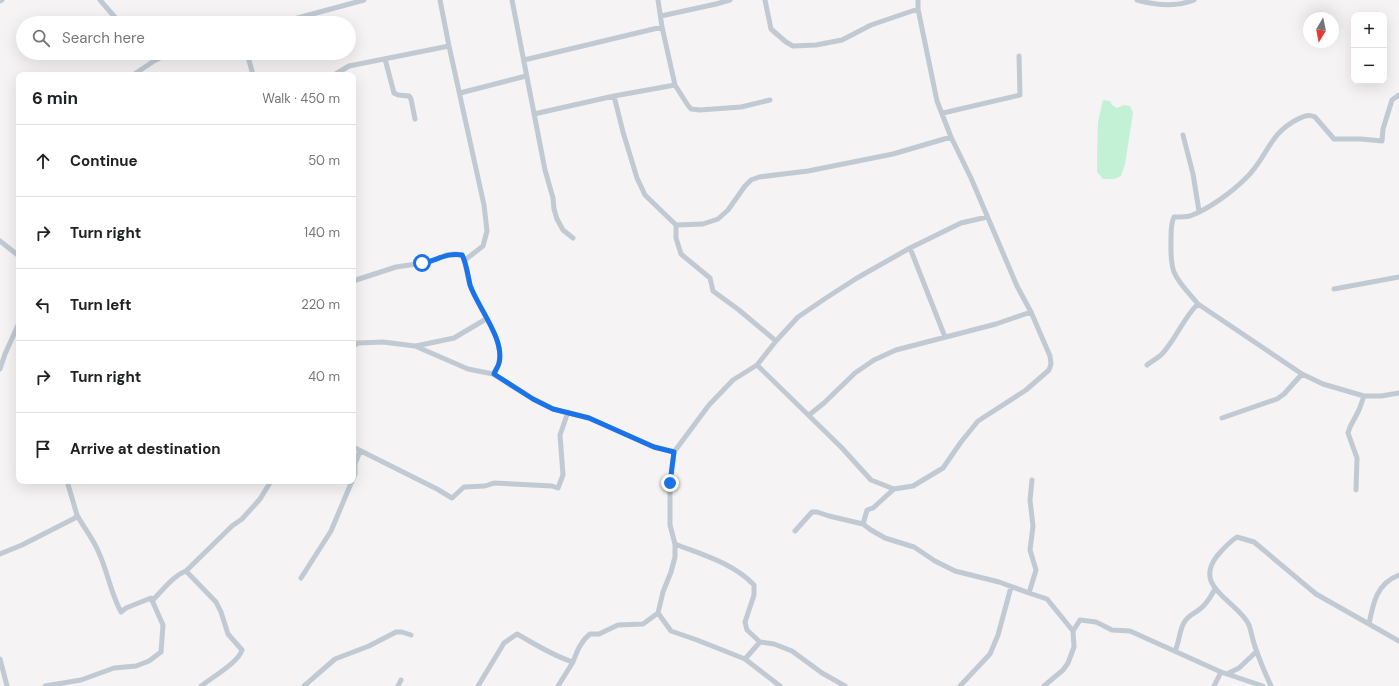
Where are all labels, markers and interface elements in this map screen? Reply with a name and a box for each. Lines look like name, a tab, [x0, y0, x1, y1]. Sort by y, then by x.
north arrow	[1303, 12, 1339, 48]
map controls	[1351, 12, 1387, 84]
button: +	[1351, 12, 1387, 48]
search box	[16, 16, 356, 60]
icon: search	[30, 27, 52, 49]
text: Search here	[62, 28, 145, 48]
button: −	[1351, 48, 1387, 84]
text: 6 min	[32, 87, 78, 109]
text: Walk · 450 m	[262, 90, 340, 107]
icon: ahead	[32, 150, 54, 172]
text: Continue	[70, 151, 138, 171]
text: 50 m	[308, 152, 340, 169]
icon: right	[32, 222, 54, 244]
text: Turn right	[70, 223, 141, 243]
text: 140 m	[304, 224, 340, 241]
route start	[413, 254, 431, 272]
icon: left	[32, 294, 54, 316]
text: Turn left	[70, 295, 131, 315]
text: 220 m	[301, 296, 340, 313]
icon: right	[32, 366, 54, 388]
text: Turn right	[70, 367, 141, 387]
text: 40 m	[308, 368, 340, 385]
icon: arrive	[32, 438, 54, 460]
text: Arrive at destination	[70, 439, 221, 459]
route end	[661, 474, 679, 492]

